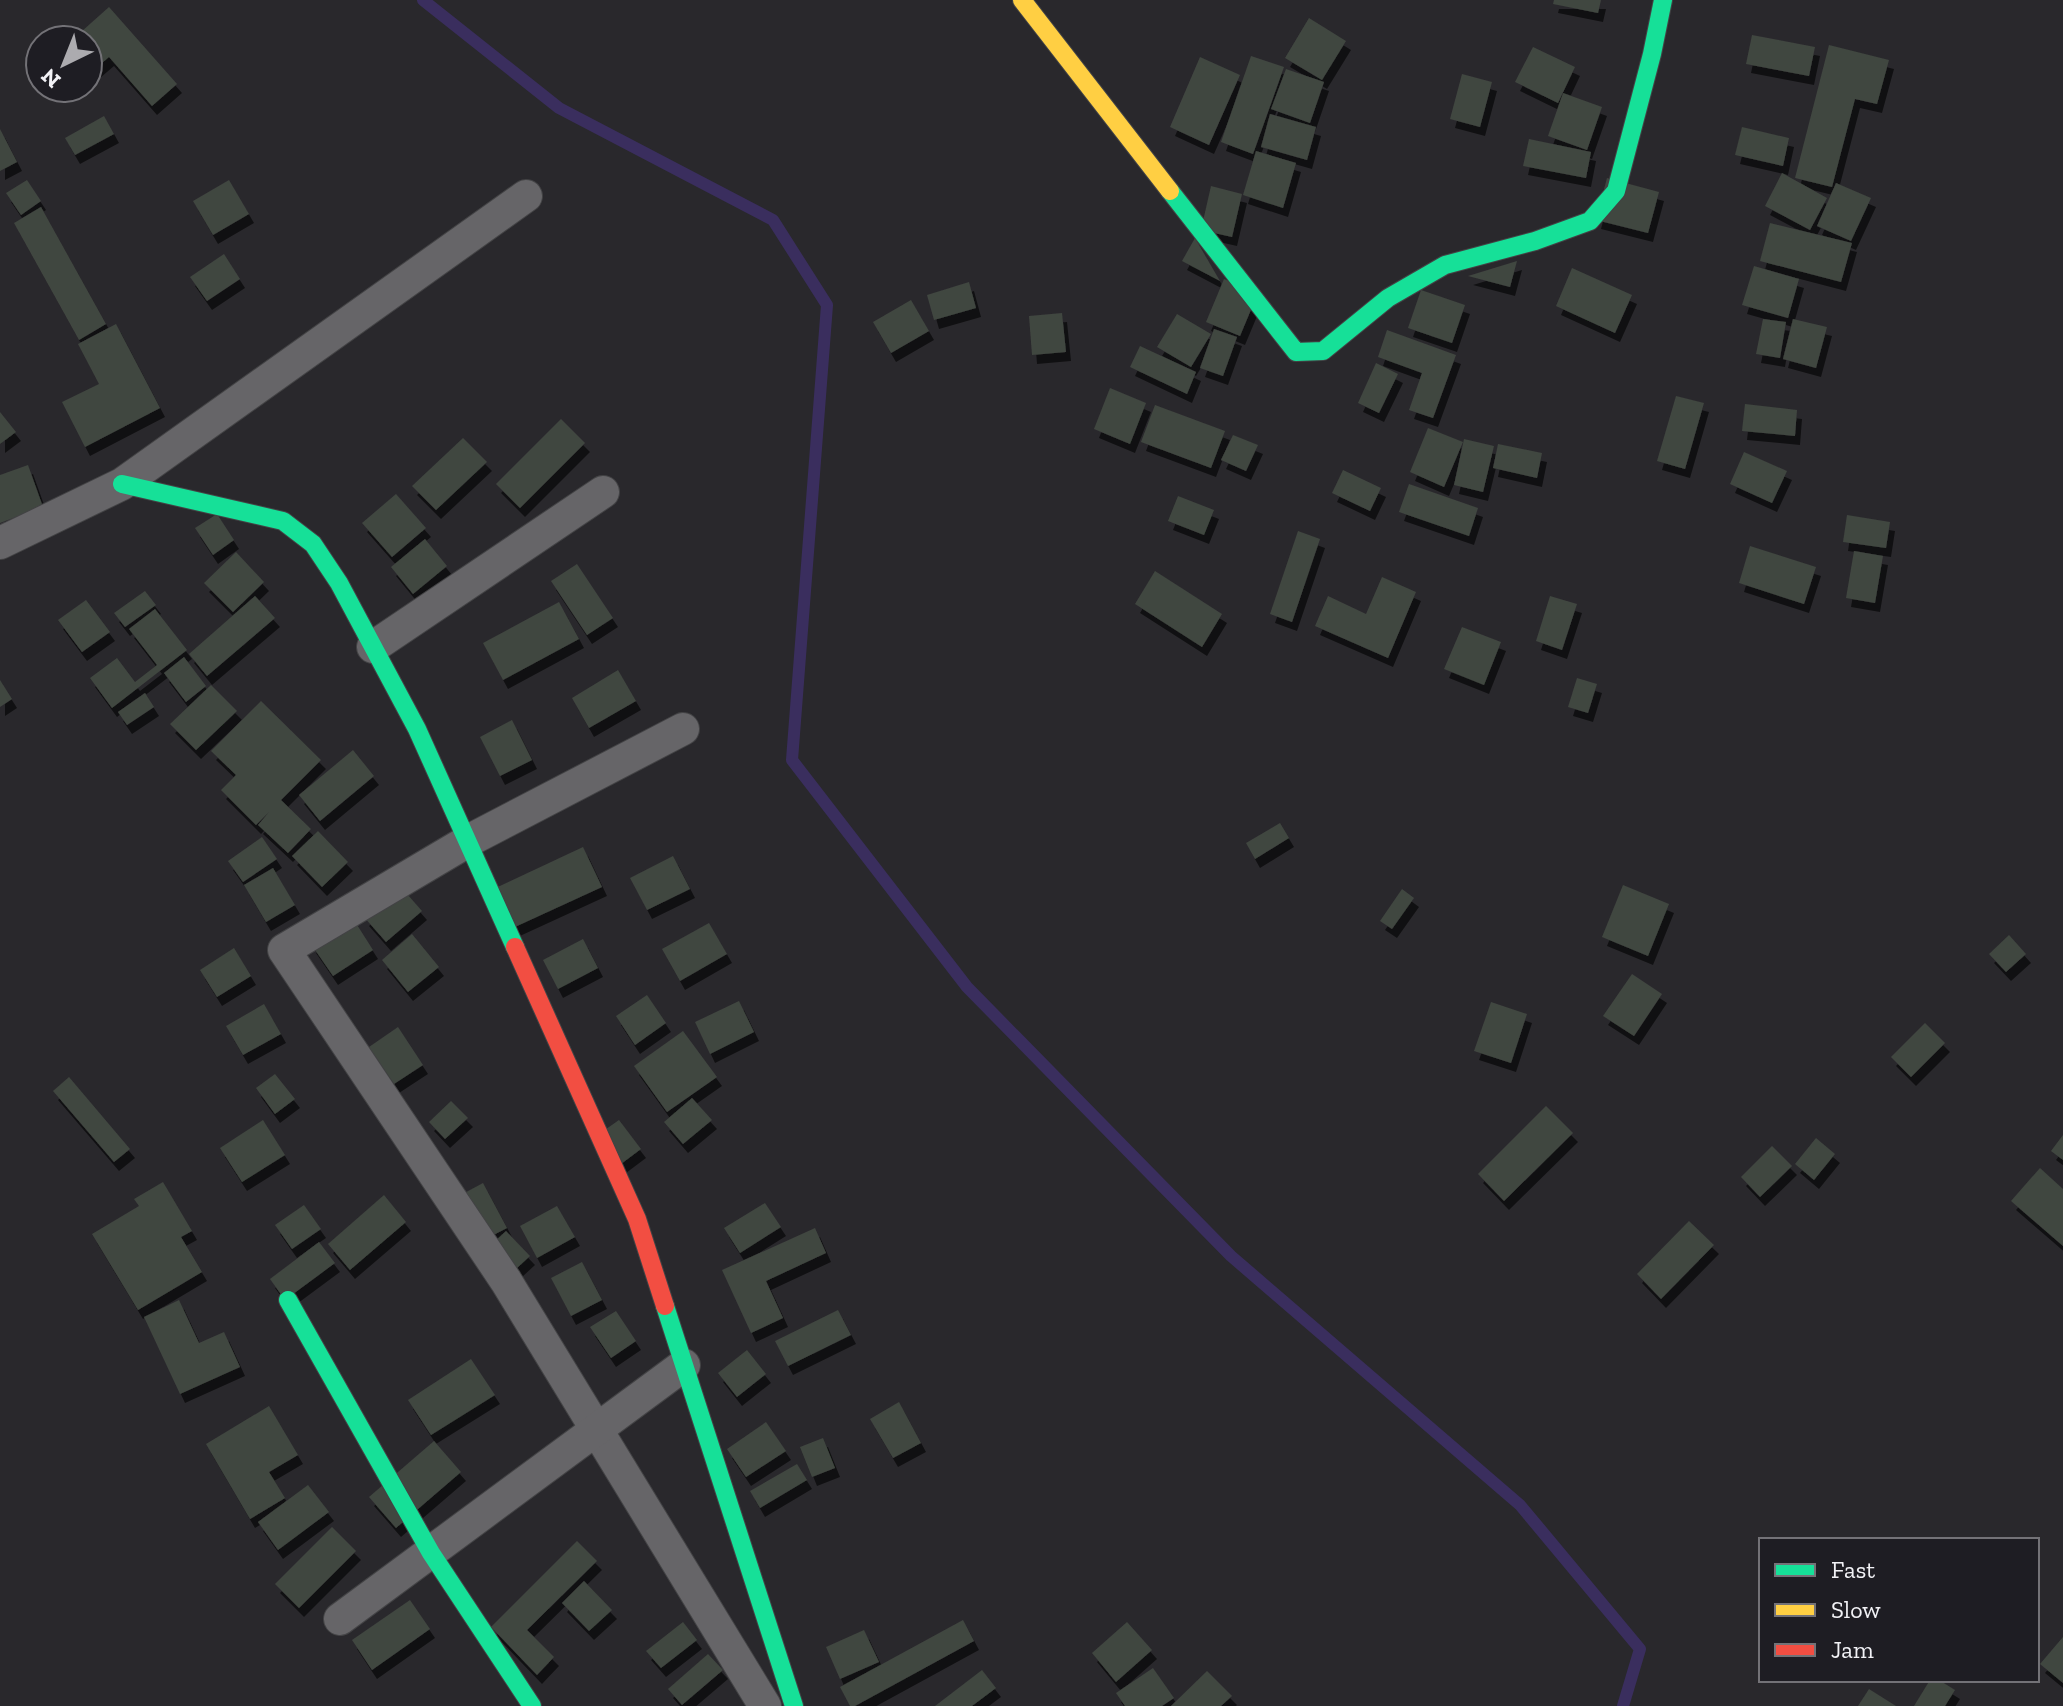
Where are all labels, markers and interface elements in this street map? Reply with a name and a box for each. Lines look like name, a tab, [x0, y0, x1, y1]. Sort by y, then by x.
north arrow	[24, 24, 104, 104]
text: N	[35, 63, 66, 94]
legend	[1759, 1538, 2039, 1682]
text: Fast	[1831, 1555, 1875, 1584]
text: Slow	[1831, 1595, 1881, 1624]
text: Jam	[1831, 1635, 1874, 1664]

